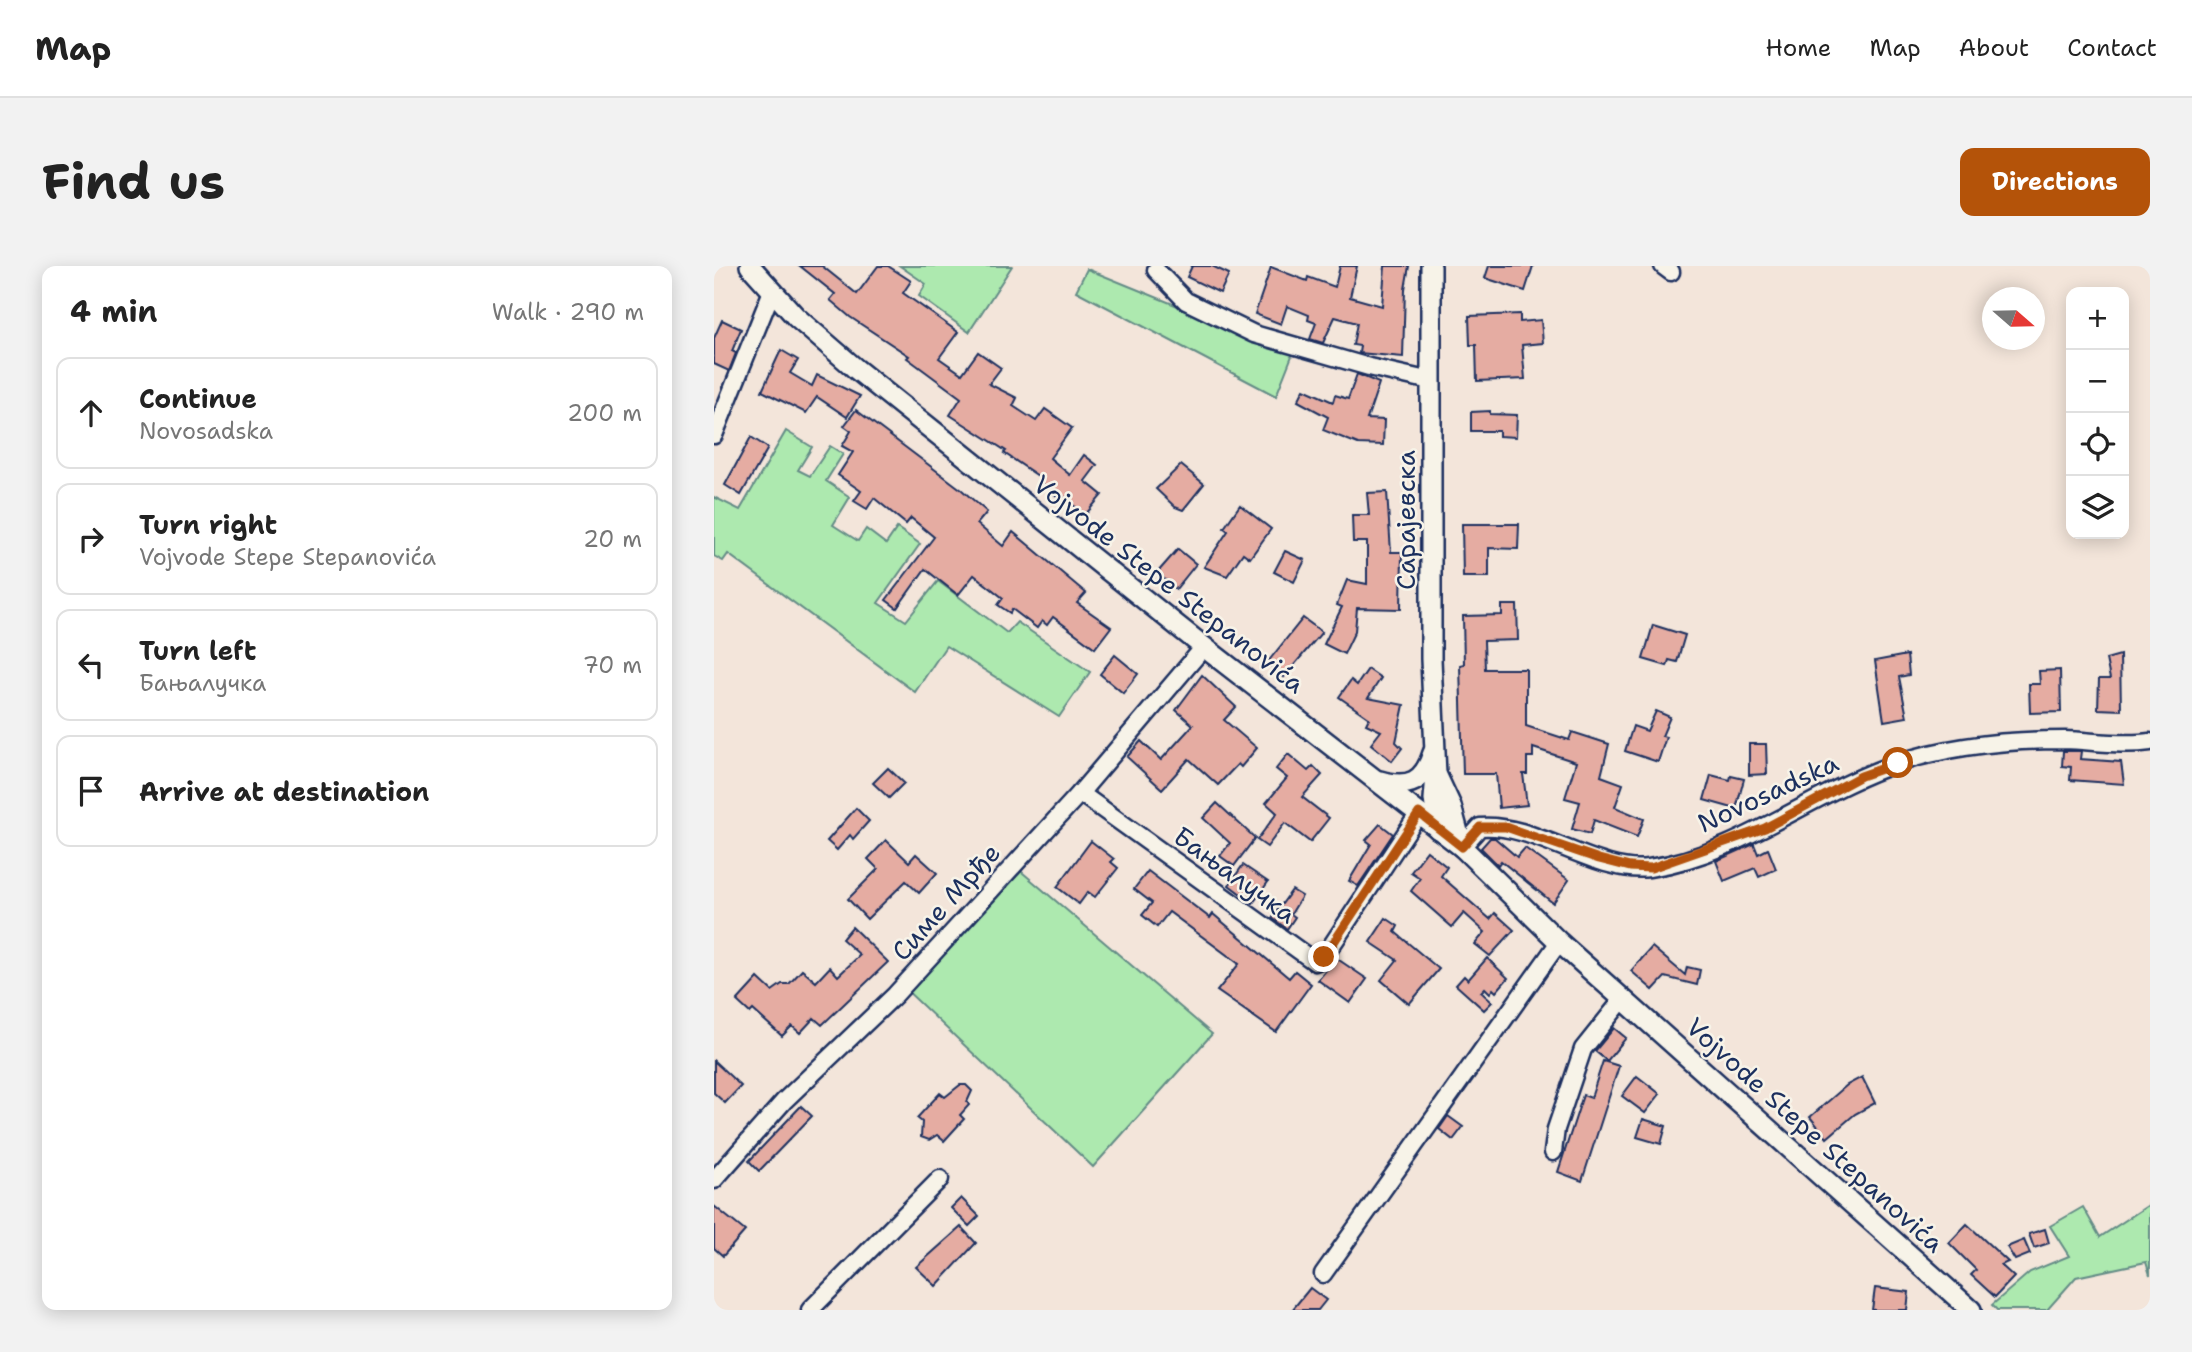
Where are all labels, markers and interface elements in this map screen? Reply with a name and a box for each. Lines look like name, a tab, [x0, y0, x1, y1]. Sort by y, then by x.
text: Map	[35, 26, 111, 71]
text: Home	[1765, 32, 1831, 64]
text: Map	[1869, 32, 1921, 64]
text: About	[1959, 32, 2029, 64]
text: Contact	[2067, 32, 2157, 64]
button: Directions	[1960, 148, 2150, 216]
text: Find us	[42, 149, 225, 215]
north arrow	[1982, 287, 2045, 350]
map controls	[2066, 287, 2129, 539]
button: +	[2066, 287, 2129, 350]
text: 4 min	[70, 291, 157, 332]
text: Walk · 290 m	[492, 297, 644, 327]
button: −	[2066, 350, 2129, 413]
text: Continue	[139, 381, 257, 416]
icon: ahead	[72, 394, 110, 432]
text: 200 m	[567, 398, 642, 428]
button: locate	[2066, 413, 2129, 476]
text: Novosadska	[139, 416, 273, 446]
street label: Сарајевска	[1388, 450, 1423, 590]
street label: Vojvode Stepe Stepanovića	[1026, 466, 1312, 701]
button: layers	[2066, 476, 2129, 539]
text: Turn right	[139, 507, 277, 542]
icon: right	[72, 520, 110, 558]
text: 20 m	[583, 524, 642, 554]
text: Vojvode Stepe Stepanovića	[139, 542, 436, 572]
text: Turn left	[139, 633, 256, 668]
icon: left	[72, 646, 110, 684]
text: 70 m	[583, 650, 642, 680]
text: Бањалучка	[139, 668, 266, 698]
street label: Novosadska	[1692, 745, 1844, 840]
route start	[1882, 747, 1913, 778]
icon: arrive	[72, 772, 110, 810]
text: Arrive at destination	[139, 774, 429, 809]
street label: Бањалучка	[1167, 818, 1304, 931]
street label: Симе Мрђе	[884, 835, 1008, 968]
route end	[1308, 941, 1339, 972]
street label: Vojvode Stepe Stepanovića	[1679, 1009, 1952, 1260]

